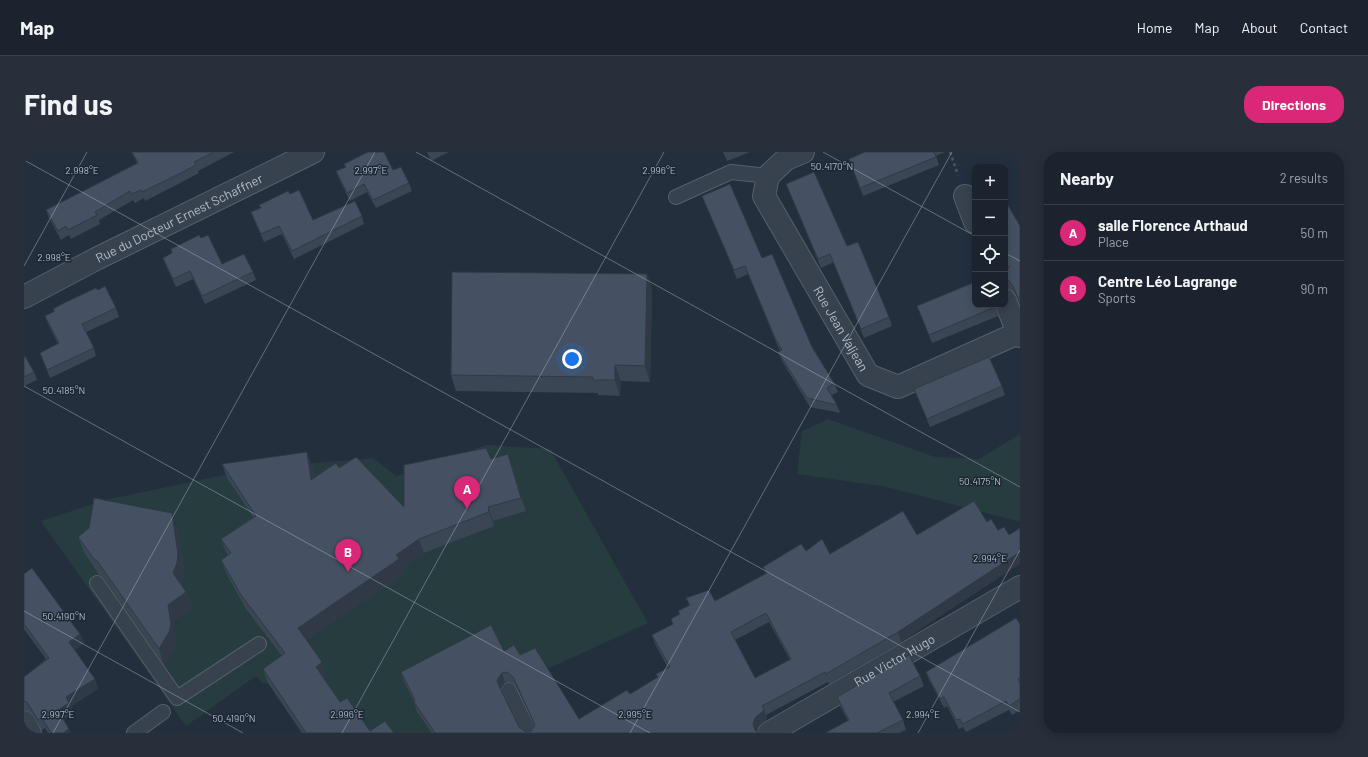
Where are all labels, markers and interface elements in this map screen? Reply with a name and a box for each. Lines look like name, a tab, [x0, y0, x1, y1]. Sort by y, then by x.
text: Map	[20, 16, 54, 39]
text: Home	[1137, 19, 1173, 36]
text: Map	[1195, 19, 1219, 36]
text: About	[1241, 19, 1278, 36]
text: Contact	[1300, 19, 1348, 36]
button: Directions	[1244, 86, 1344, 123]
text: Find us	[24, 87, 113, 121]
text: 50.4170°N	[811, 160, 853, 172]
text: 2.998°E	[65, 164, 99, 176]
text: 2.997°E	[354, 164, 388, 176]
text: 2.996°E	[642, 164, 676, 176]
map controls	[972, 164, 1008, 308]
button: +	[972, 164, 1008, 200]
text: Nearby	[1060, 168, 1114, 188]
street label: Rue du Docteur Ernest Schaffner	[93, 170, 266, 266]
text: 2 results	[1280, 170, 1328, 186]
button: −	[972, 200, 1008, 236]
text: salle Florence Arthaud	[1098, 216, 1248, 234]
text: A	[1069, 225, 1077, 241]
text: 50 m	[1301, 225, 1328, 241]
text: Place	[1098, 234, 1129, 250]
button: locate	[972, 236, 1008, 272]
text: 2.998°E	[37, 251, 71, 263]
button: layers	[972, 272, 1008, 308]
text: Centre Léo Lagrange	[1098, 272, 1237, 290]
text: B	[1069, 281, 1077, 297]
text: 90 m	[1301, 281, 1328, 297]
street label: Rue Jean Valjean	[810, 283, 872, 374]
text: Sports	[1098, 290, 1136, 306]
your location	[562, 349, 582, 369]
text: 50.4185°N	[43, 384, 85, 396]
text: 50.4175°N	[959, 475, 1001, 487]
pin: A	[454, 476, 480, 509]
pin: B	[335, 539, 361, 572]
text: 2.994°E	[973, 552, 1007, 564]
text: 50.4190°N	[42, 610, 86, 622]
street label: Rue Victor Hugo	[851, 630, 938, 690]
text: 2.997°E	[41, 708, 75, 720]
text: 2.996°E	[330, 708, 364, 720]
text: 2.995°E	[618, 708, 652, 720]
text: 2.994°E	[906, 708, 940, 720]
text: 50.4190°N	[212, 712, 256, 724]

